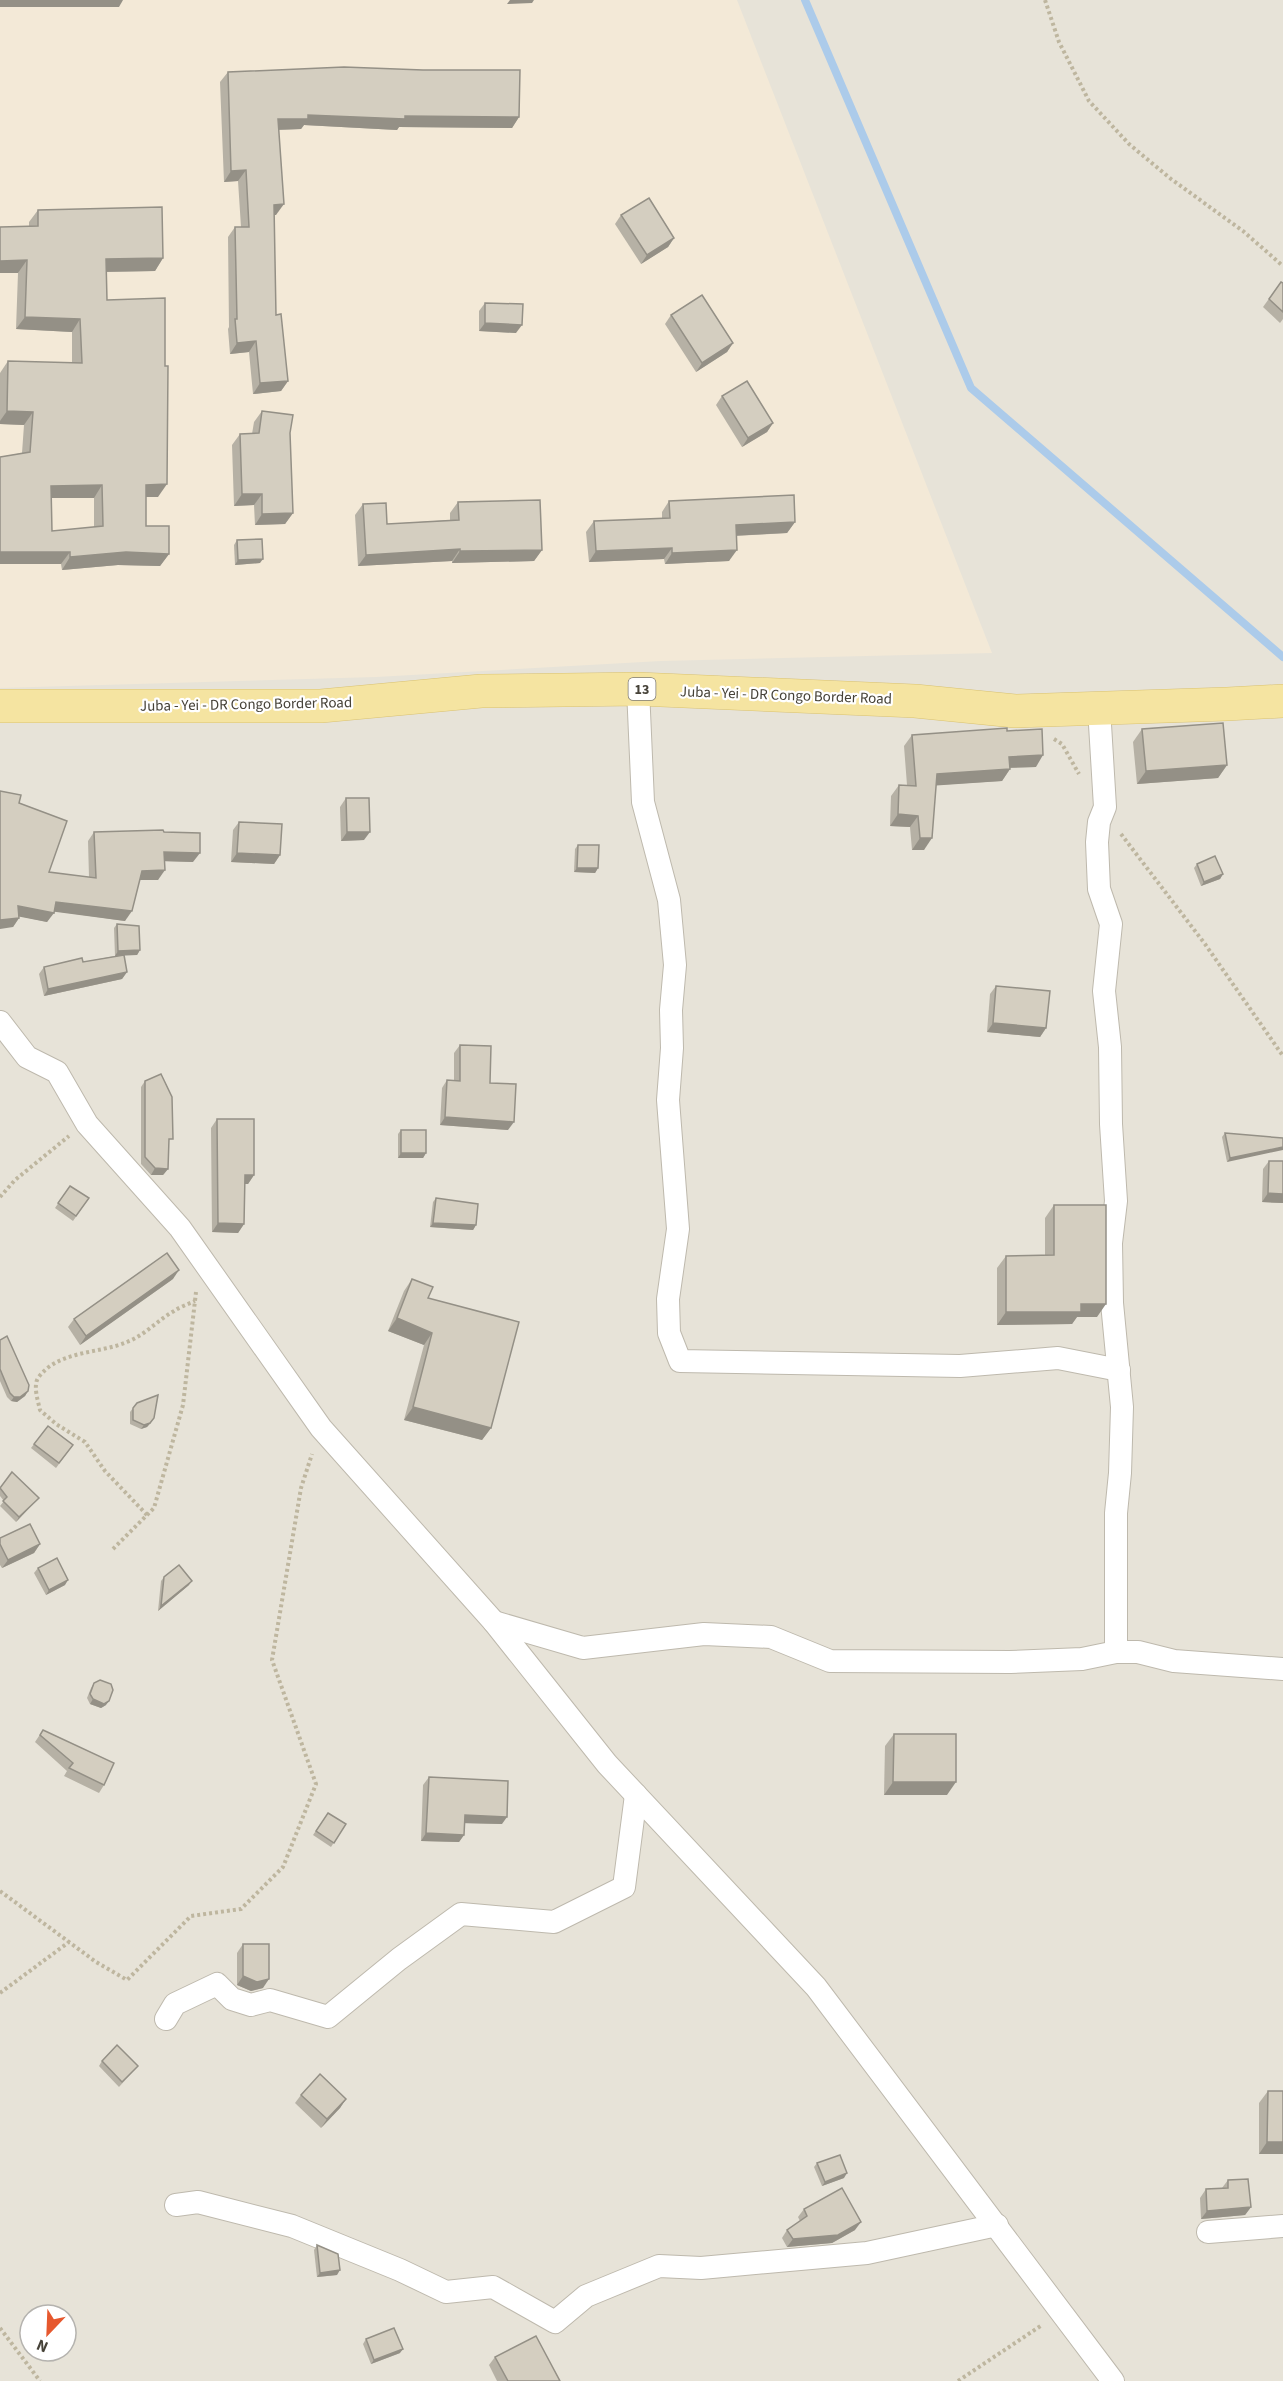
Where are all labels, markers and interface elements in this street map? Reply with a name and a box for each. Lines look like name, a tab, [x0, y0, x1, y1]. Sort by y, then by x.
road number: 13	[628, 678, 656, 700]
street label: Juba - Yei - DR Congo Border Road	[680, 681, 892, 710]
street label: Juba - Yei - DR Congo Border Road	[140, 692, 352, 717]
north arrow	[18, 2303, 78, 2363]
text: N	[33, 2334, 52, 2358]

